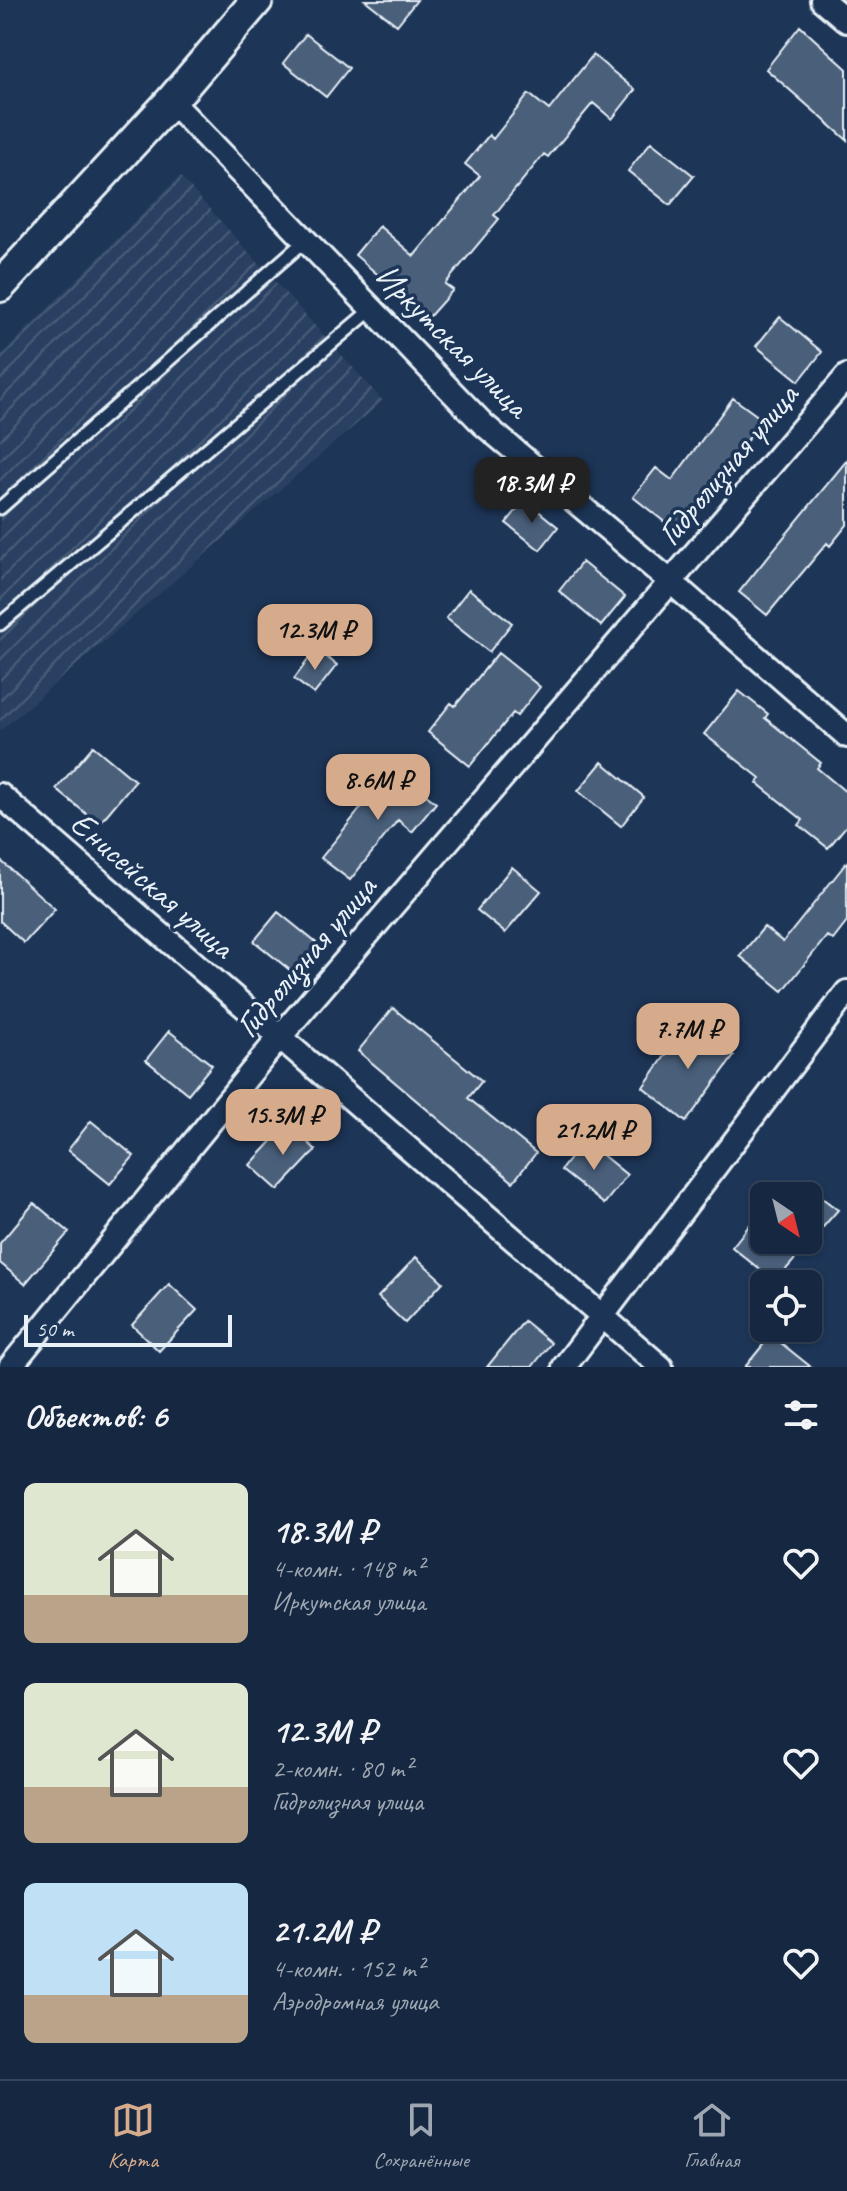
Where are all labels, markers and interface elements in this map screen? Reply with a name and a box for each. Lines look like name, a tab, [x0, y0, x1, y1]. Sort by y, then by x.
street label: Иркутская улица	[366, 254, 541, 429]
street label: Гидролизная улица	[647, 373, 809, 554]
pin: 18.3M ₽	[458, 457, 606, 525]
text: 18.3M ₽	[493, 466, 571, 499]
pin: 12.3M ₽	[241, 604, 389, 672]
text: 12.3M ₽	[276, 613, 354, 646]
pin: 8.6M ₽	[313, 754, 443, 822]
text: 8.6M ₽	[344, 763, 412, 796]
street label: Енисейская улица	[62, 801, 245, 969]
street label: Гидролизная улица	[225, 865, 387, 1046]
pin: 7.7M ₽	[623, 1003, 753, 1071]
text: 7.7M ₽	[654, 1012, 722, 1045]
pin: 15.3M ₽	[209, 1089, 357, 1157]
text: 15.3M ₽	[244, 1098, 322, 1131]
pin: 21.2M ₽	[520, 1104, 668, 1172]
text: 21.2M ₽	[555, 1113, 633, 1146]
north arrow	[750, 1182, 822, 1254]
map controls	[750, 1182, 822, 1342]
button: locate	[750, 1270, 822, 1342]
scale bar	[24, 1311, 232, 1347]
text: 50 m	[36, 1315, 73, 1343]
icon: filters	[779, 1393, 823, 1437]
text: Объектов: 6	[24, 1394, 167, 1437]
text: 18.3M ₽	[272, 1509, 375, 1552]
icon: home	[88, 1515, 184, 1611]
icon: heart	[779, 1541, 823, 1585]
text: 4-комн. · 148 m²	[272, 1552, 424, 1585]
text: Иркутская улица	[272, 1585, 425, 1618]
text: 12.3M ₽	[272, 1709, 375, 1752]
icon: home	[88, 1715, 184, 1811]
icon: heart	[779, 1741, 823, 1785]
text: 2-комн. · 80 m²	[272, 1752, 412, 1785]
text: Гидролизная улица	[272, 1785, 423, 1818]
text: 21.2M ₽	[272, 1909, 375, 1952]
icon: home	[88, 1915, 184, 2011]
icon: heart	[779, 1941, 823, 1985]
text: 4-комн. · 152 m²	[272, 1952, 424, 1985]
text: Аэродромная улица	[272, 1985, 438, 2018]
tab: Карта	[108, 2098, 158, 2174]
tab: Сохранённые	[373, 2098, 469, 2174]
tab: Главная	[684, 2098, 739, 2174]

